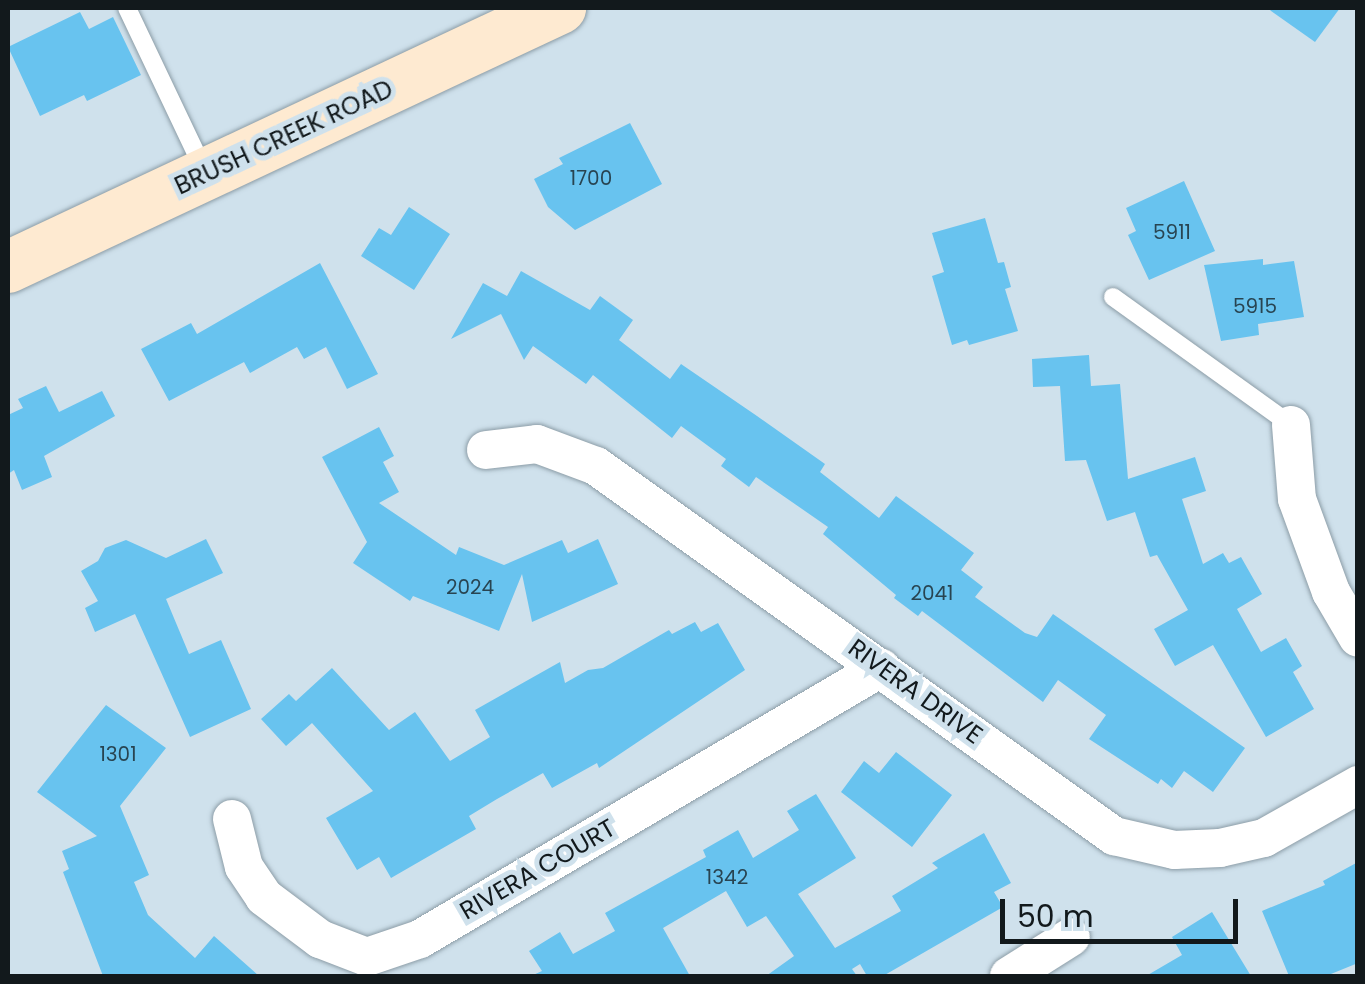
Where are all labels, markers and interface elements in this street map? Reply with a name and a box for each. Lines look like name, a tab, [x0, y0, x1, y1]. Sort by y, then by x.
street label: BRUSH CREEK ROAD	[170, 74, 398, 202]
house number: 1700	[570, 166, 612, 190]
house number: 5911	[1153, 220, 1191, 244]
house number: 5915	[1233, 294, 1277, 318]
house number: 2024	[446, 575, 494, 599]
house number: 2041	[910, 581, 954, 605]
street label: RIVERA DRIVE	[842, 633, 988, 751]
house number: 1301	[99, 742, 137, 766]
street label: RIVERA COURT	[455, 813, 621, 927]
house number: 1342	[706, 865, 748, 889]
scale bar	[1005, 879, 1242, 941]
text: 50 m	[1017, 895, 1094, 938]

